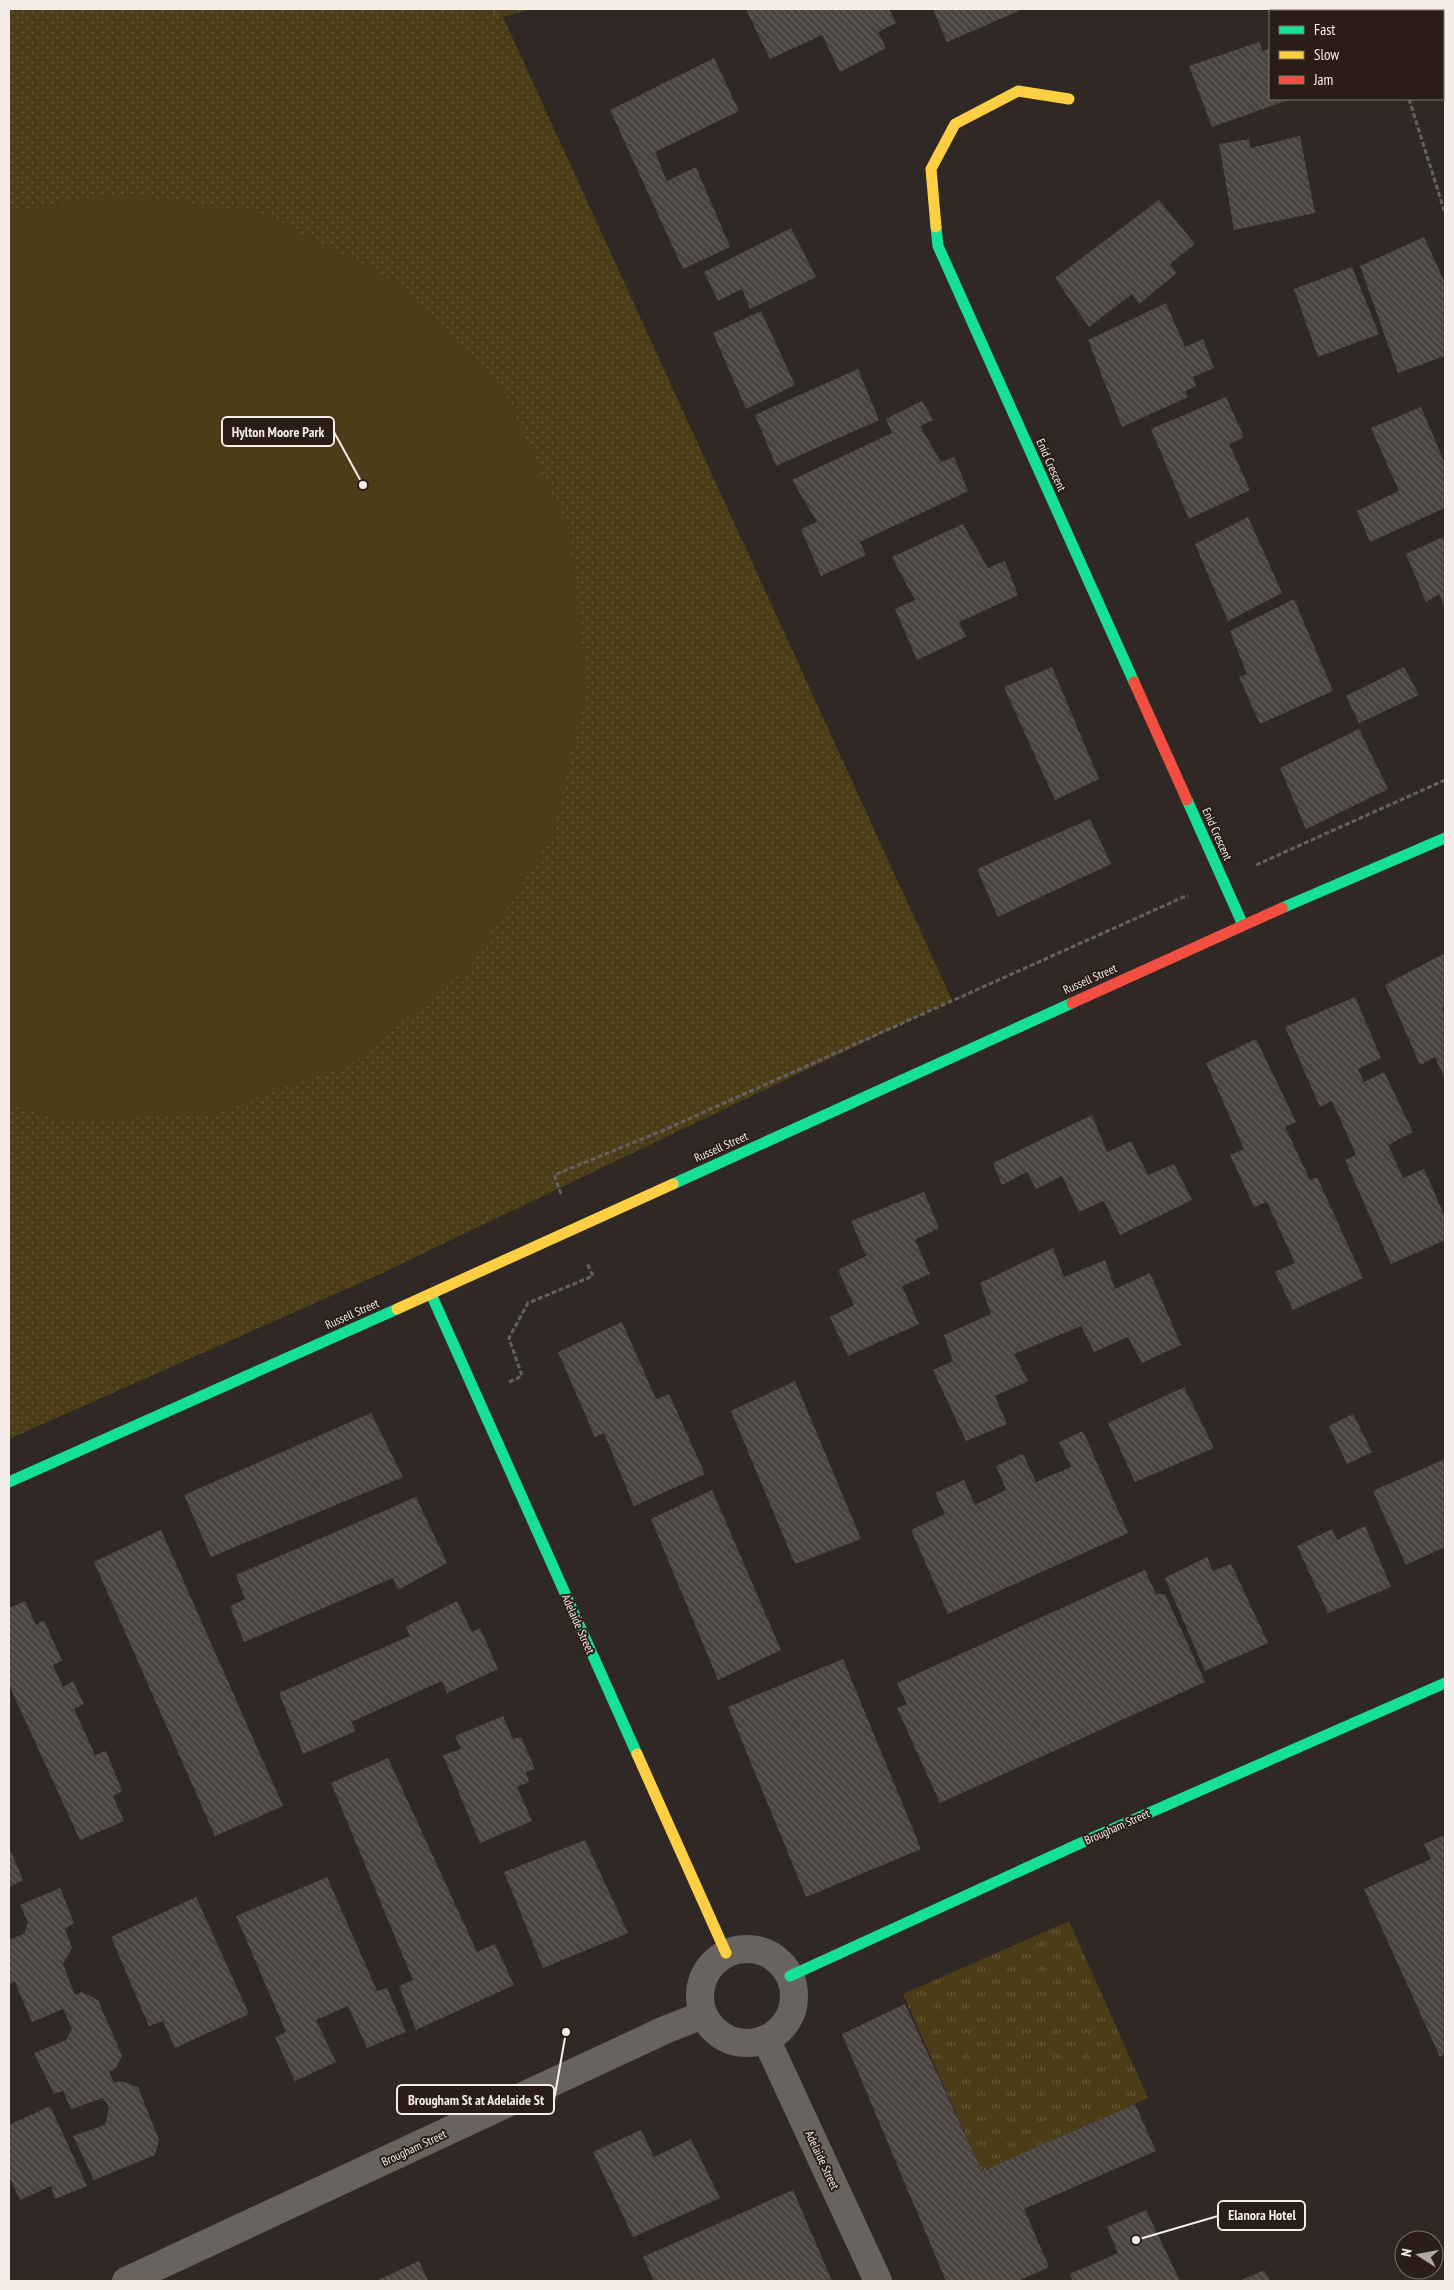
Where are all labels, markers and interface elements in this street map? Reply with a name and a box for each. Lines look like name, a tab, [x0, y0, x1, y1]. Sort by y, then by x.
legend	[1269, 10, 1444, 100]
text: Fast	[1314, 20, 1335, 39]
text: Slow	[1314, 45, 1339, 64]
text: Jam	[1313, 70, 1333, 89]
callout: Hylton Moore Park	[222, 417, 334, 446]
text: Hylton Moore Park	[232, 423, 325, 441]
street label: Enid Crescent	[1033, 436, 1070, 494]
street label: Enid Crescent	[1199, 805, 1236, 863]
street label: Russell Street	[1061, 960, 1120, 997]
street label: Russell Street	[692, 1128, 751, 1165]
street label: Russell Street	[323, 1295, 382, 1332]
street label: Adelaide Street	[559, 1592, 599, 1657]
street label: Brougham Street	[1082, 1805, 1152, 1848]
callout: Brougham St at Adelaide St	[397, 2085, 554, 2114]
text: Brougham St at Adelaide St	[408, 2091, 544, 2109]
street label: Brougham Street	[379, 2126, 449, 2169]
street label: Adelaide Street	[802, 2128, 843, 2192]
callout: Elanora Hotel	[1218, 2201, 1305, 2230]
text: Elanora Hotel	[1228, 2206, 1296, 2224]
north arrow	[1394, 2230, 1444, 2280]
text: N	[1397, 2247, 1416, 2258]

